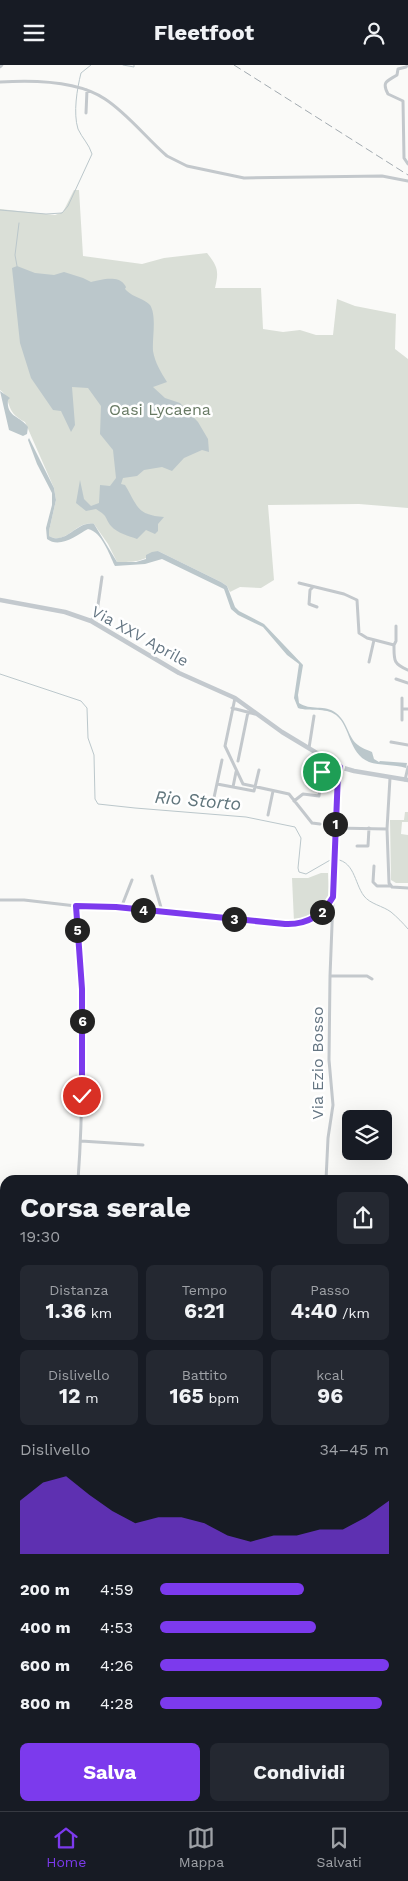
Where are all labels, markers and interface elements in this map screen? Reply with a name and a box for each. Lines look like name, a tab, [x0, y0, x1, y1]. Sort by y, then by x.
icon: menu	[20, 19, 48, 47]
icon: person	[360, 19, 388, 47]
text: Fleetfoot	[154, 20, 254, 45]
park label: Oasi Lycaena	[109, 400, 211, 419]
street label: Via XXV Aprile	[88, 602, 192, 670]
pin	[301, 751, 343, 793]
icon: arrive	[308, 758, 336, 786]
water label: Rio Storto	[154, 786, 242, 814]
pin: 1	[322, 811, 348, 837]
text: 1	[332, 816, 339, 832]
pin: 4	[130, 897, 156, 923]
pin: 2	[310, 899, 334, 925]
text: 4	[139, 902, 148, 918]
text: 2	[318, 904, 327, 920]
pin: 3	[222, 907, 246, 931]
text: 3	[230, 911, 239, 927]
pin: 5	[64, 917, 90, 943]
text: 5	[73, 922, 82, 938]
street label: Via Ezio Bosso	[308, 1006, 327, 1120]
pin: 6	[70, 1009, 94, 1033]
text: 6	[78, 1013, 87, 1029]
pin	[61, 1075, 103, 1117]
icon: check	[68, 1082, 96, 1110]
map controls	[342, 1110, 392, 1160]
button: layers	[342, 1110, 392, 1160]
text: Corsa serale	[20, 1191, 191, 1224]
button: share	[337, 1192, 389, 1244]
text: 19:30	[20, 1227, 60, 1246]
text: Distanza	[49, 1282, 108, 1298]
text: Tempo	[182, 1282, 227, 1298]
text: Passo	[310, 1282, 350, 1298]
text: 1.36	[46, 1298, 86, 1323]
text: 6:21	[184, 1298, 225, 1323]
text: 4:40	[291, 1298, 338, 1323]
text: km	[86, 1305, 112, 1321]
text: /km	[338, 1305, 370, 1321]
text: Dislivello	[48, 1367, 110, 1383]
text: Battito	[182, 1367, 227, 1383]
text: kcal	[316, 1367, 344, 1383]
text: 12	[59, 1383, 81, 1408]
text: 165	[170, 1383, 204, 1408]
text: 96	[317, 1383, 343, 1408]
text: m	[81, 1390, 99, 1406]
text: bpm	[204, 1390, 239, 1406]
text: Dislivello	[20, 1440, 90, 1459]
text: 34–45 m	[319, 1440, 389, 1459]
text: 200 m	[20, 1580, 70, 1599]
text: 4:59	[100, 1580, 134, 1599]
text: 400 m	[20, 1618, 71, 1637]
text: 4:53	[100, 1618, 133, 1637]
text: 600 m	[20, 1656, 70, 1675]
text: 4:26	[100, 1656, 134, 1675]
text: 800 m	[20, 1694, 70, 1713]
text: 4:28	[100, 1694, 134, 1713]
button: Salva	[20, 1743, 200, 1801]
button: Condividi	[210, 1743, 389, 1801]
tab: Home	[46, 1824, 86, 1870]
tab: Mappa	[179, 1824, 224, 1870]
tab: Salvati	[317, 1824, 362, 1870]

